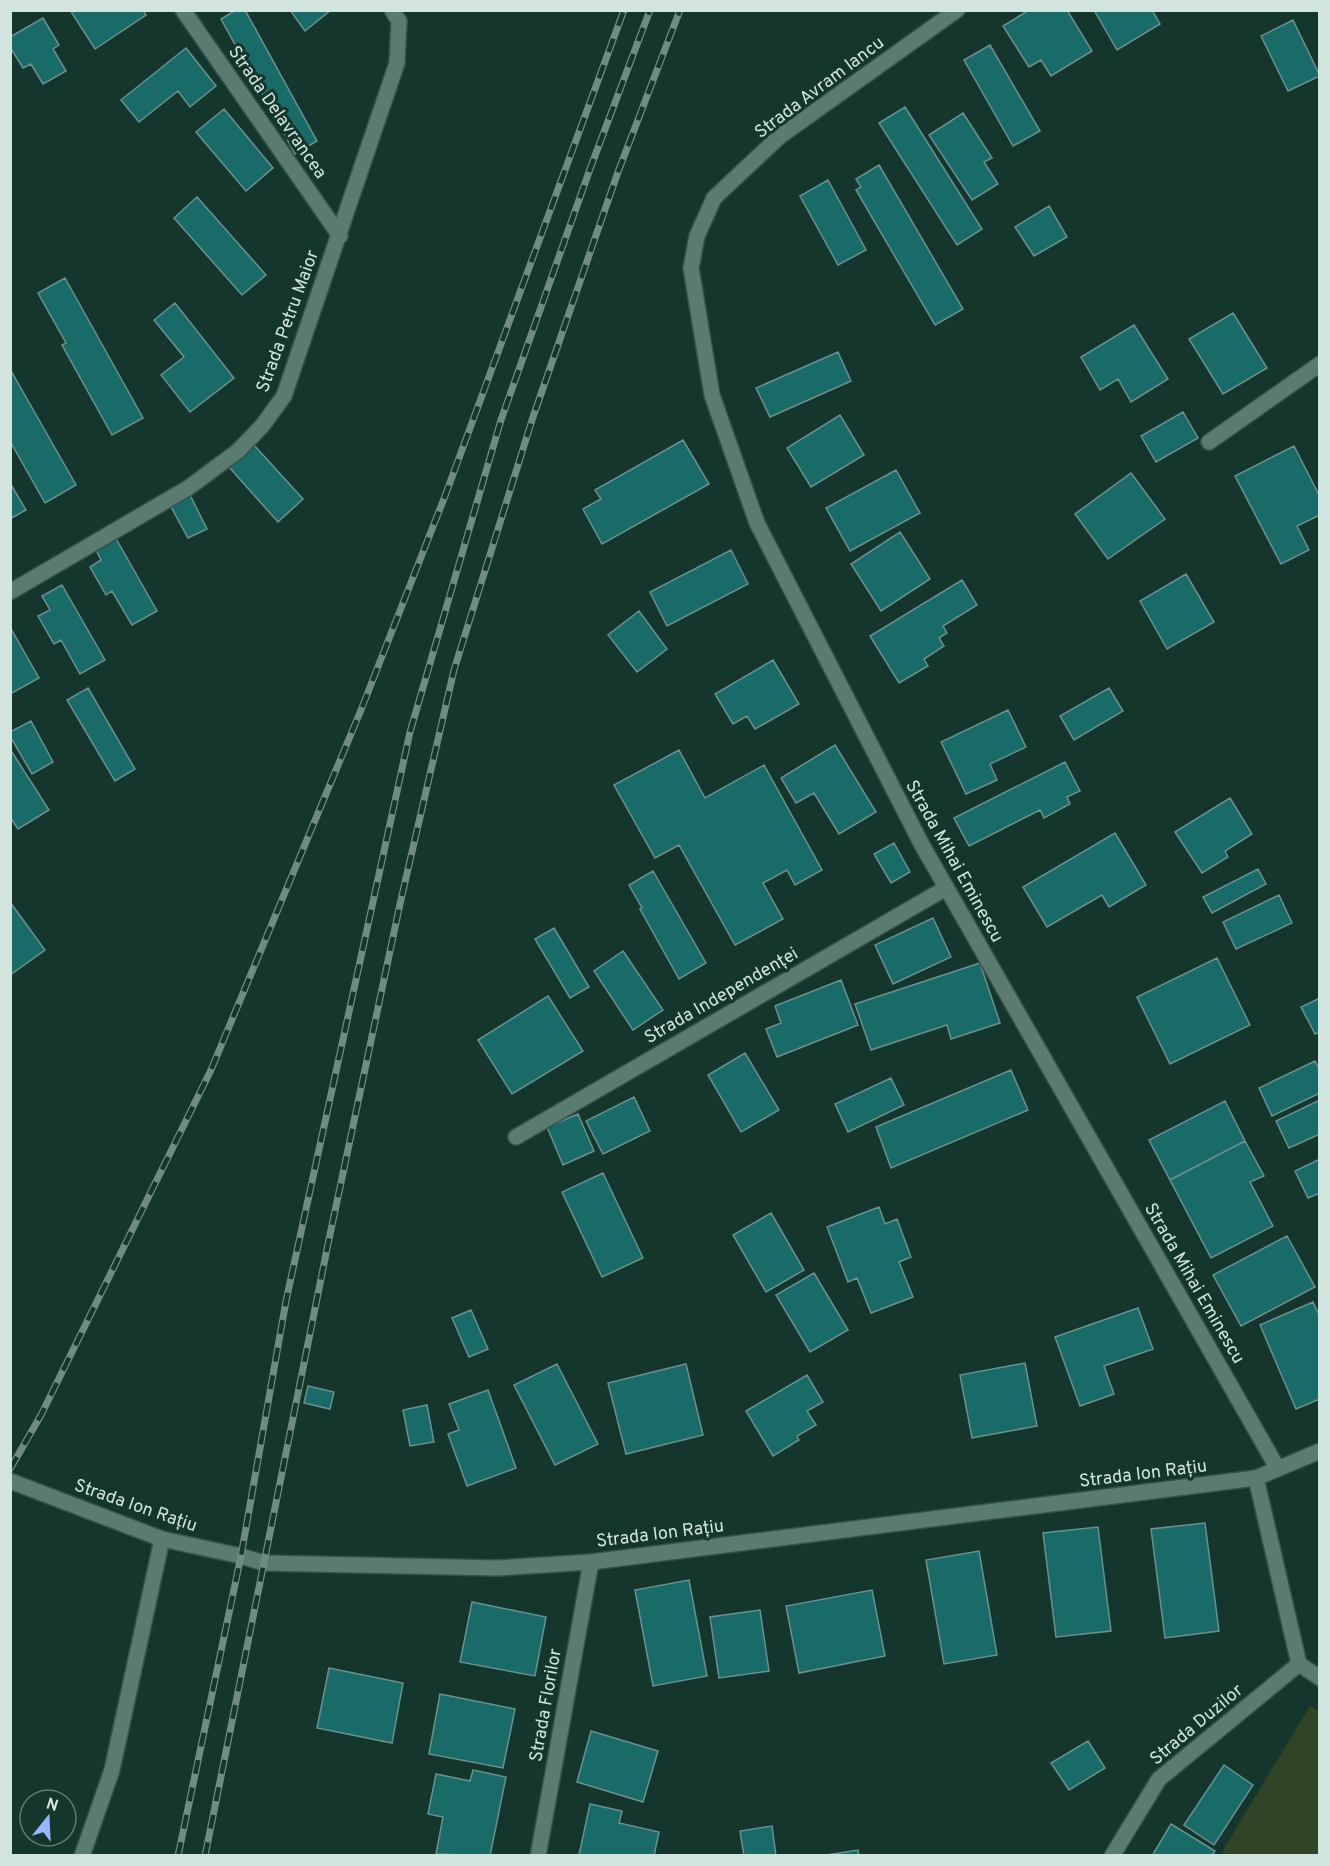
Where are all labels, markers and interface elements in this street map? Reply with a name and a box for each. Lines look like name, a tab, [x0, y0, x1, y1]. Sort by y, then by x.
street label: Strada Avram Iancu	[751, 32, 889, 144]
street label: Strada Delavrancea	[222, 42, 331, 184]
street label: Strada Petru Maior	[252, 247, 325, 396]
street label: Strada Mihai Eminescu	[899, 777, 1008, 947]
street label: Strada Independenței	[641, 943, 803, 1050]
street label: Strada Mihai Eminescu	[1138, 1199, 1249, 1368]
street label: Strada Ion Rațiu	[1078, 1455, 1208, 1494]
street label: Strada Ion Rațiu	[71, 1475, 200, 1538]
street label: Strada Ion Rațiu	[595, 1515, 725, 1554]
street label: Strada Florilor	[525, 1647, 568, 1764]
street label: Strada Duzilor	[1146, 1679, 1248, 1771]
north arrow	[18, 1788, 78, 1848]
text: N	[43, 1794, 61, 1817]

